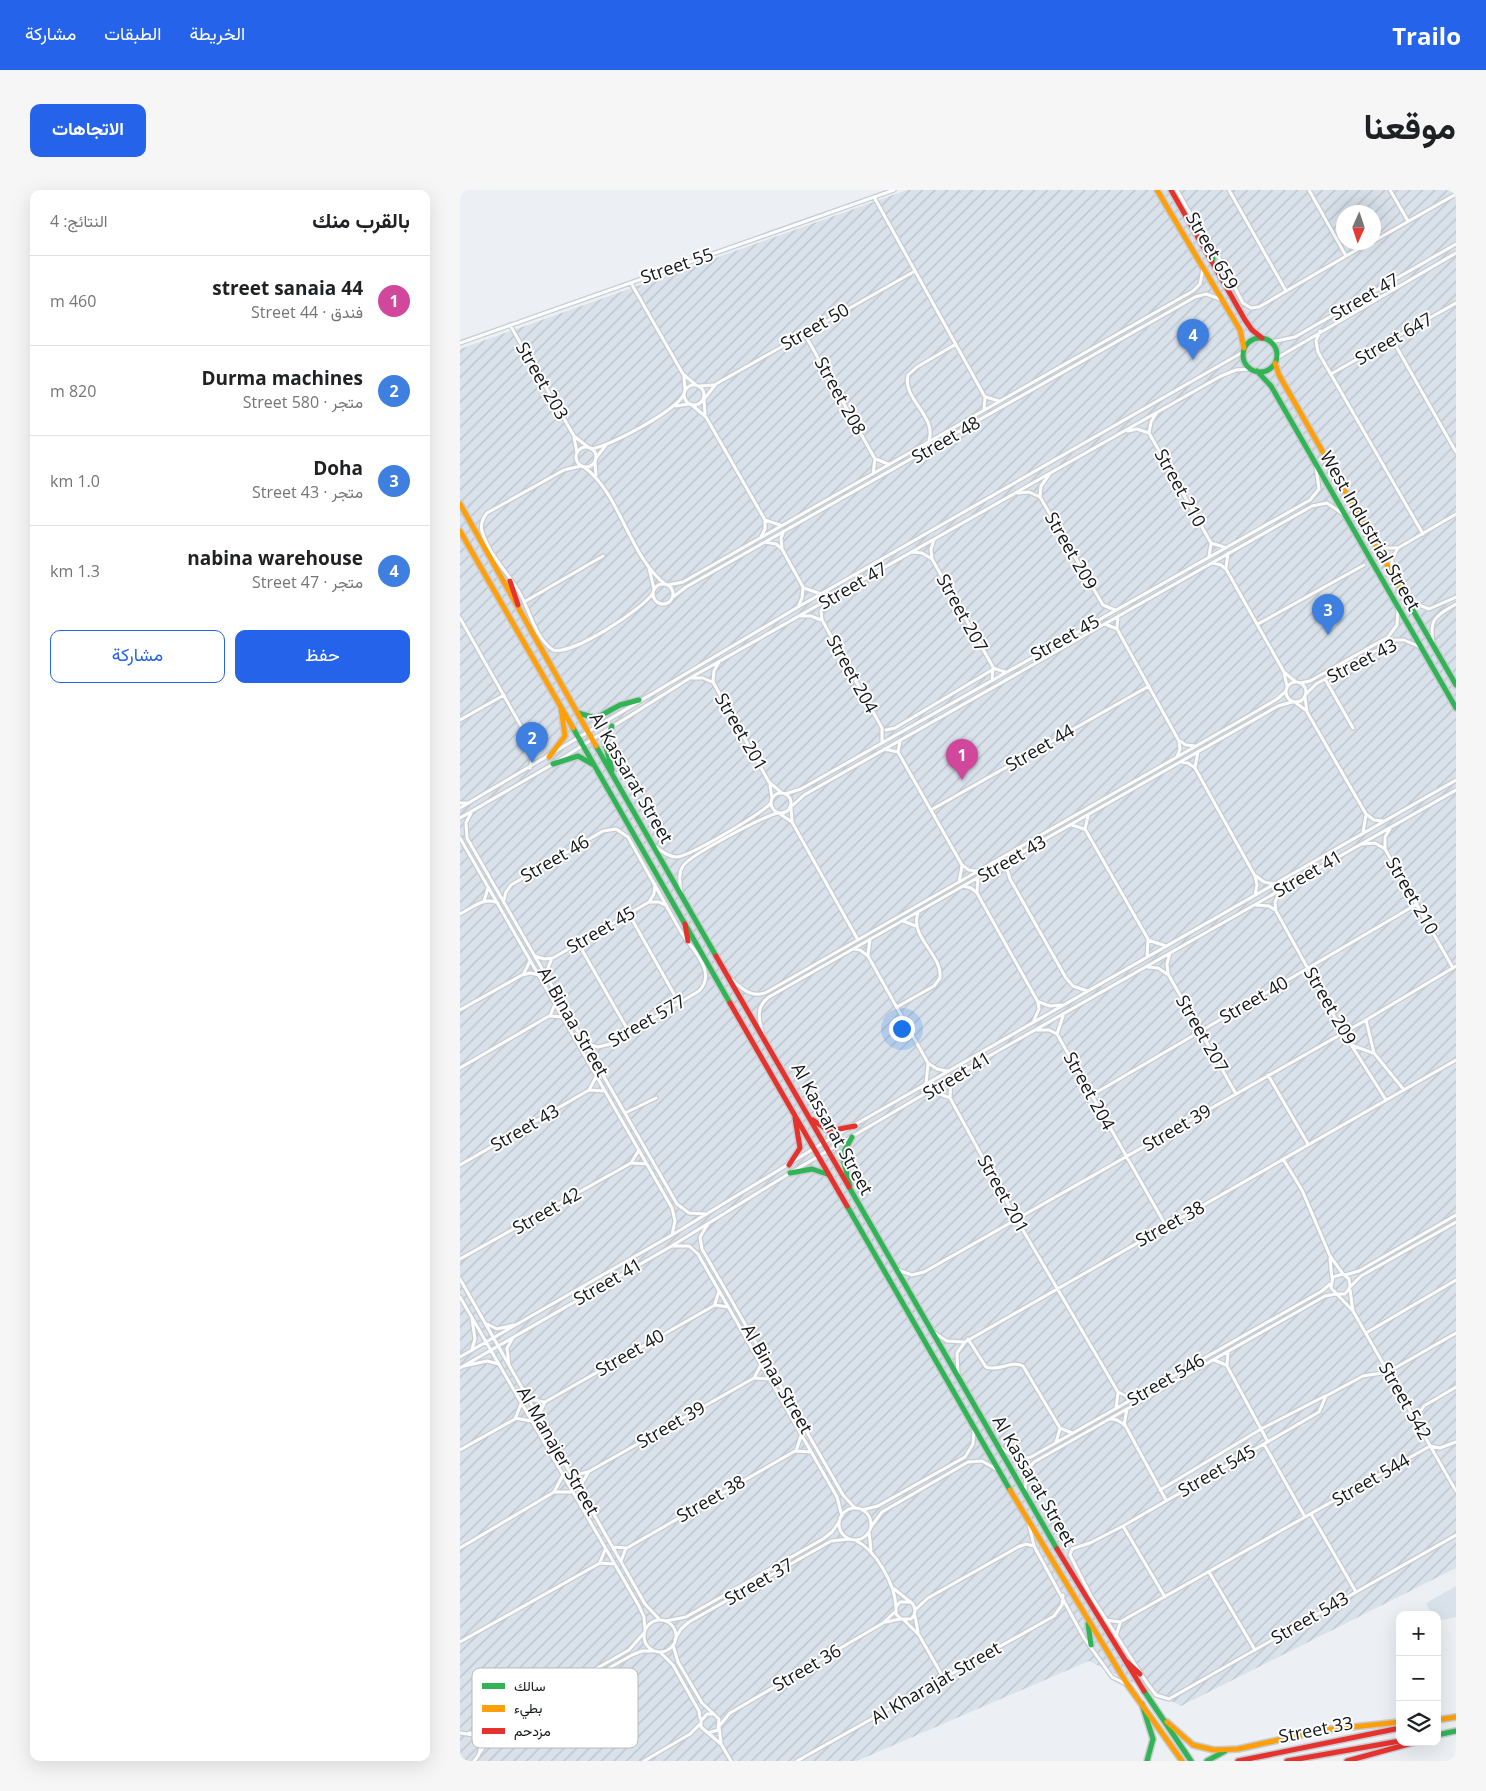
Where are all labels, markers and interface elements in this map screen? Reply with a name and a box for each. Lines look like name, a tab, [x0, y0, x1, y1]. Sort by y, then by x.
text: Trailo	[1392, 19, 1461, 52]
text: مشاركة	[25, 21, 76, 45]
text: الطبقات	[104, 21, 161, 45]
text: الخريطة	[189, 21, 245, 45]
text: موقعنا	[1363, 102, 1456, 149]
button: الاتجاهات	[30, 104, 146, 157]
north arrow	[1336, 205, 1381, 250]
text: بالقرب منك	[312, 206, 410, 234]
street label: Street 659	[1181, 207, 1245, 294]
text: النتائج: 4	[50, 210, 107, 232]
street label: Street 55	[637, 241, 716, 289]
street label: Street 47	[1326, 267, 1403, 325]
text: 44 street sanaia	[212, 275, 363, 301]
text: 460 m	[50, 290, 96, 312]
text: 1	[389, 290, 399, 312]
street label: Street 50	[776, 297, 853, 355]
text: فندق · Street 44	[251, 301, 363, 323]
street label: Street 647	[1350, 306, 1437, 370]
pin: 4	[1177, 319, 1209, 360]
street label: Street 203	[511, 337, 575, 424]
street label: Street 208	[810, 352, 872, 439]
text: Durma machines	[201, 365, 363, 391]
text: 820 m	[50, 380, 96, 402]
text: 2	[389, 380, 399, 402]
text: متجر · Street 580	[243, 391, 363, 413]
street label: Street 48	[907, 410, 984, 468]
street label: Street 210	[1150, 444, 1212, 531]
street label: West Industrial Street	[1315, 446, 1426, 615]
text: Doha	[313, 455, 363, 481]
text: 1.0 km	[50, 470, 100, 492]
text: 3	[389, 470, 399, 492]
text: متجر · Street 43	[252, 481, 363, 503]
street label: Street 209	[1040, 507, 1104, 594]
text: nabina warehouse	[187, 545, 363, 571]
street label: Street 47	[814, 556, 891, 614]
text: 1.3 km	[50, 560, 100, 582]
text: 4	[389, 560, 399, 582]
street label: Street 207	[932, 569, 994, 656]
text: متجر · Street 47	[252, 571, 363, 593]
pin: 3	[1312, 594, 1344, 635]
street label: Street 45	[1026, 608, 1103, 666]
button: مشاركة	[50, 630, 225, 683]
button: حفظ	[235, 630, 410, 683]
street label: Street 204	[822, 630, 884, 717]
street label: Street 43	[1322, 632, 1401, 688]
street label: Street 201	[710, 688, 774, 775]
street label: Al Kassarat Street	[585, 708, 679, 847]
street label: Street 44	[1001, 718, 1078, 776]
pin: 2	[516, 722, 548, 763]
pin: 1	[946, 739, 978, 780]
street label: Street 46	[516, 829, 593, 887]
street label: Street 43	[973, 829, 1050, 887]
street label: Street 41	[1269, 844, 1346, 902]
street label: Street 210	[1381, 852, 1445, 939]
street label: Street 45	[562, 900, 639, 958]
street label: Al Binaa Street	[533, 962, 615, 1081]
street label: Street 209	[1299, 962, 1363, 1049]
street label: Street 40	[1215, 970, 1292, 1028]
street label: Street 577	[603, 988, 690, 1052]
street label: Street 207	[1171, 990, 1235, 1077]
your location	[889, 1016, 915, 1042]
street label: Street 41	[918, 1045, 995, 1105]
street label: Street 204	[1059, 1047, 1121, 1134]
street label: Al Kassarat Street	[787, 1058, 879, 1199]
street label: Street 43	[486, 1098, 563, 1156]
street label: Street 39	[1138, 1098, 1215, 1156]
street label: Street 201	[973, 1150, 1035, 1237]
street label: Street 42	[508, 1181, 585, 1239]
street label: Street 38	[1131, 1194, 1208, 1252]
street label: Street 41	[569, 1252, 646, 1310]
street label: Al Binaa Street	[737, 1319, 819, 1438]
street label: Street 40	[591, 1323, 668, 1381]
street label: Street 546	[1122, 1347, 1209, 1411]
street label: Street 542	[1374, 1357, 1438, 1444]
street label: Al Manajer Street	[512, 1382, 605, 1519]
street label: Street 39	[632, 1395, 709, 1453]
street label: Al Kassarat Street	[988, 1411, 1082, 1550]
street label: Street 545	[1173, 1438, 1260, 1502]
street label: Street 544	[1327, 1447, 1414, 1511]
street label: Street 38	[672, 1469, 749, 1527]
street label: Street 37	[720, 1552, 797, 1610]
street label: Street 543	[1266, 1585, 1353, 1649]
map controls	[1396, 1611, 1441, 1746]
button: +	[1396, 1611, 1441, 1656]
street label: Al Kharajat Street	[866, 1635, 1005, 1729]
street label: Street 36	[768, 1638, 845, 1696]
button: −	[1396, 1656, 1441, 1701]
legend	[472, 1668, 638, 1748]
text: سالك	[514, 1676, 545, 1695]
text: بطيء	[514, 1698, 542, 1720]
button: layers	[1396, 1701, 1441, 1746]
street label: Street 33	[1276, 1710, 1355, 1748]
text: مزدحم	[514, 1721, 551, 1740]

